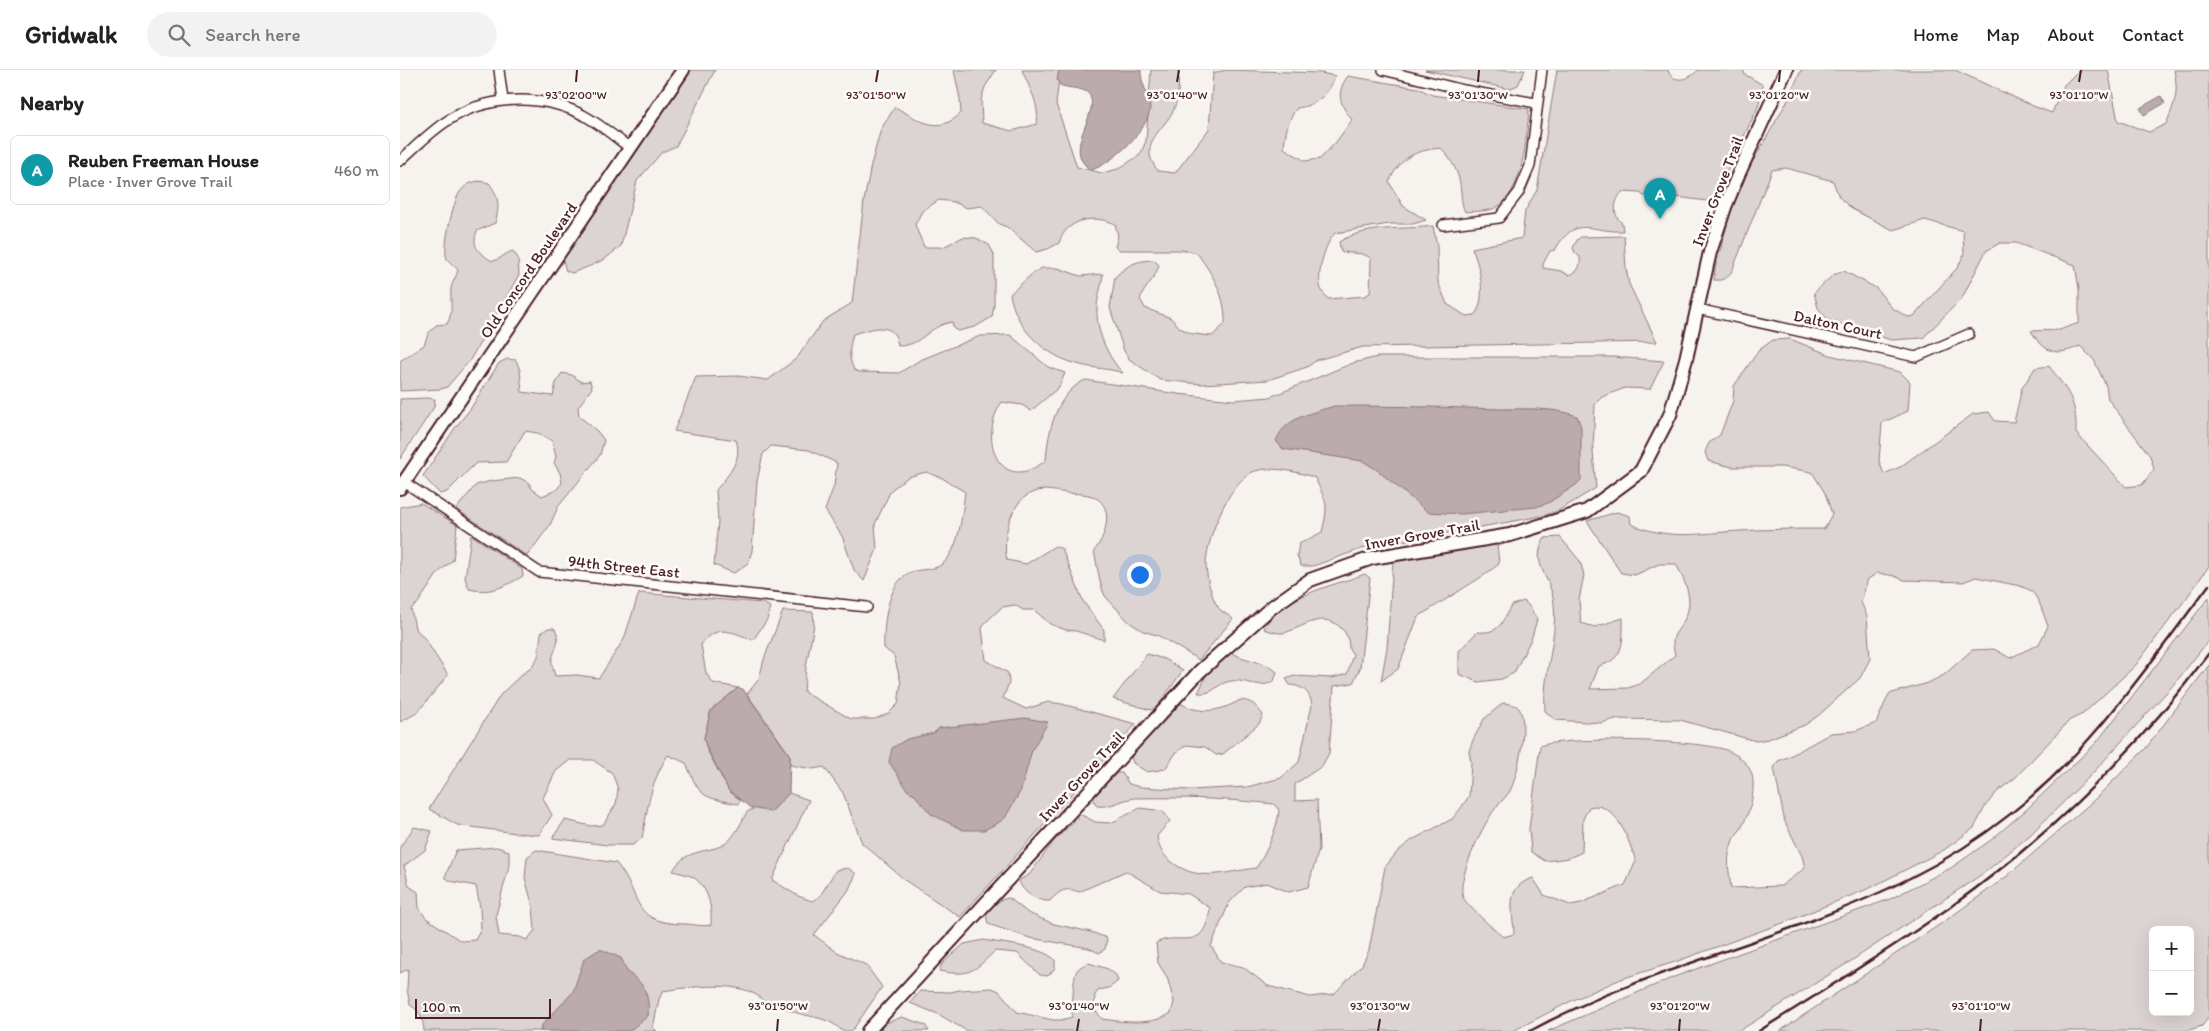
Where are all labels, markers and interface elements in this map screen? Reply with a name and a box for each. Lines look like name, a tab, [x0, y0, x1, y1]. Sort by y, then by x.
search box	[147, 12, 497, 57]
text: Gridwalk	[25, 20, 117, 49]
icon: search	[165, 21, 193, 49]
text: Search here	[205, 23, 301, 46]
text: Home	[1913, 24, 1959, 46]
text: Map	[1987, 24, 2020, 46]
text: About	[2048, 24, 2094, 46]
text: Contact	[2122, 24, 2184, 46]
text: 93°02'00"W	[545, 88, 607, 102]
text: 93°01'50"W	[846, 88, 906, 102]
text: 93°01'40"W	[1147, 88, 1207, 102]
text: 93°01'30"W	[1448, 88, 1508, 102]
text: 93°01'20"W	[1749, 88, 1809, 102]
text: 93°01'10"W	[2049, 88, 2109, 102]
text: Nearby	[20, 90, 84, 115]
street label: Inver Grove Trail	[1688, 133, 1747, 249]
text: Reuben Freeman House	[68, 149, 259, 172]
text: A	[32, 161, 42, 180]
text: 460 m	[334, 161, 379, 180]
text: Place · Inver Grove Trail	[68, 172, 232, 191]
pin: A	[1644, 178, 1676, 219]
street label: Old Concord Boulevard	[476, 198, 581, 342]
street label: Dalton Court	[1792, 306, 1884, 343]
street label: Inver Grove Trail	[1363, 515, 1482, 554]
street label: 94th Street East	[567, 551, 681, 582]
your location	[1127, 562, 1153, 588]
street label: Inver Grove Trail	[1035, 727, 1128, 825]
map controls	[2149, 926, 2194, 1016]
button: +	[2149, 926, 2194, 971]
button: −	[2149, 971, 2194, 1016]
scale bar	[415, 996, 551, 1019]
text: 100 m	[422, 999, 461, 1016]
text: 93°01'50"W	[748, 999, 808, 1013]
text: 93°01'40"W	[1049, 999, 1109, 1013]
text: 93°01'30"W	[1350, 999, 1410, 1013]
text: 93°01'20"W	[1650, 999, 1710, 1013]
text: 93°01'10"W	[1951, 999, 2011, 1013]

